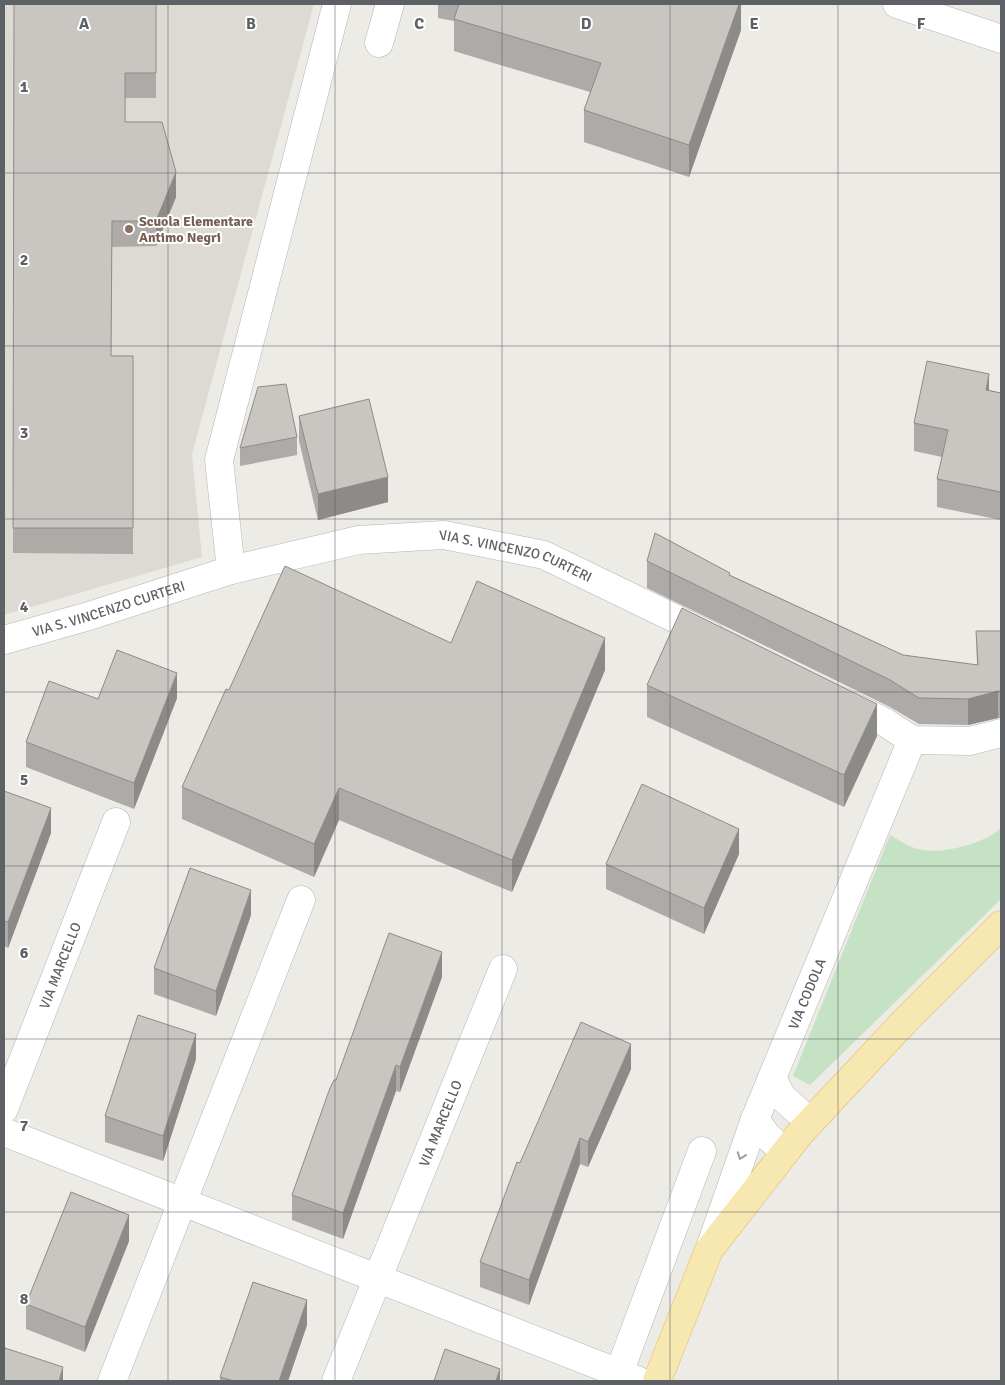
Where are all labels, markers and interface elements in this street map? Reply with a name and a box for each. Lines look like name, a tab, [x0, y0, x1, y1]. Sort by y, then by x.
text: A	[79, 14, 90, 34]
text: B	[246, 14, 256, 34]
text: C	[414, 14, 424, 34]
text: D	[581, 14, 592, 34]
text: E	[749, 14, 759, 34]
text: F	[917, 14, 926, 34]
text: 1	[20, 77, 29, 97]
place label: Scuola Elementare Antimo Negri	[139, 213, 253, 246]
marker: Scuola Elementare Antimo Negri	[123, 223, 135, 235]
text: 2	[20, 250, 28, 270]
text: 3	[20, 423, 28, 443]
street label: VIA S. VINCENZO CURTERI	[439, 526, 595, 586]
street label: VIA S. VINCENZO CURTERI	[30, 577, 187, 640]
text: 4	[20, 597, 29, 617]
text: 5	[20, 770, 28, 790]
street label: VIA MARCELLO	[35, 920, 85, 1011]
text: 6	[20, 943, 29, 963]
street label: VIA CODOLA	[785, 955, 829, 1032]
street label: VIA MARCELLO	[415, 1078, 466, 1169]
text: 7	[20, 1116, 29, 1136]
one-way arrow	[737, 1151, 747, 1159]
text: 8	[20, 1289, 29, 1309]

